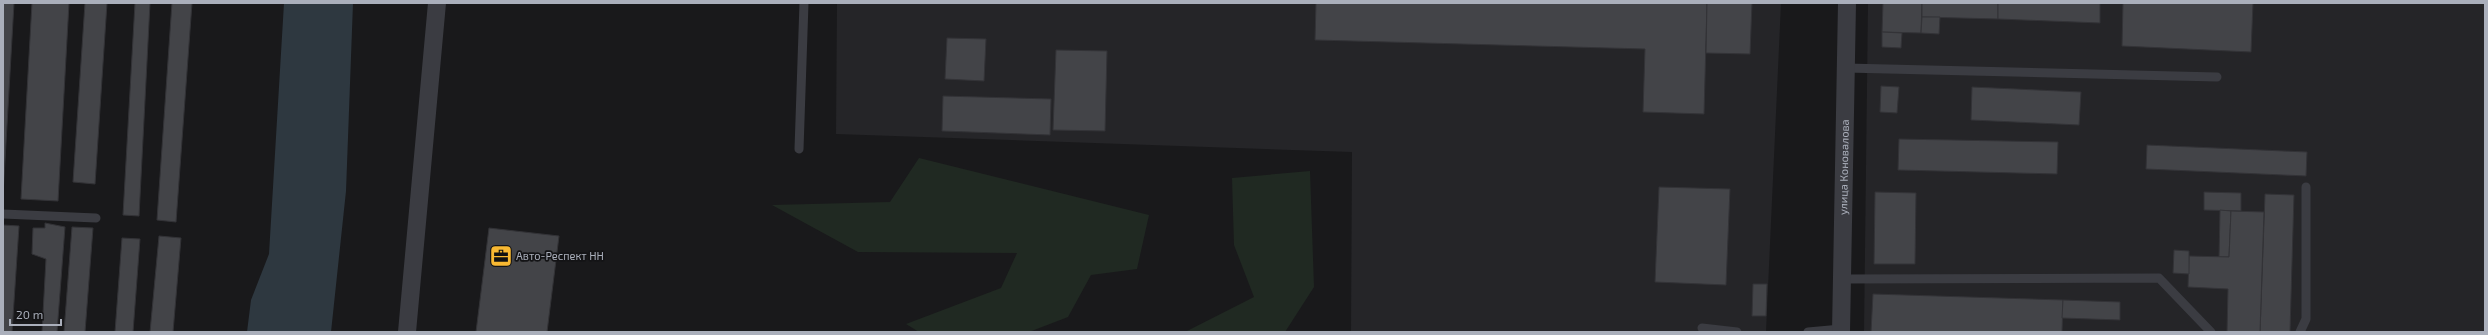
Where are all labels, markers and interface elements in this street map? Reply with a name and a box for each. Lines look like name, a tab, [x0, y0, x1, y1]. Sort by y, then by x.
street label: улица Коновалова	[1836, 119, 1851, 215]
office icon: Авто-Респект НН	[488, 243, 514, 269]
place label: Авто-Респект НН	[516, 249, 604, 262]
scale bar	[10, 301, 61, 327]
text: 20 m	[16, 307, 43, 321]

